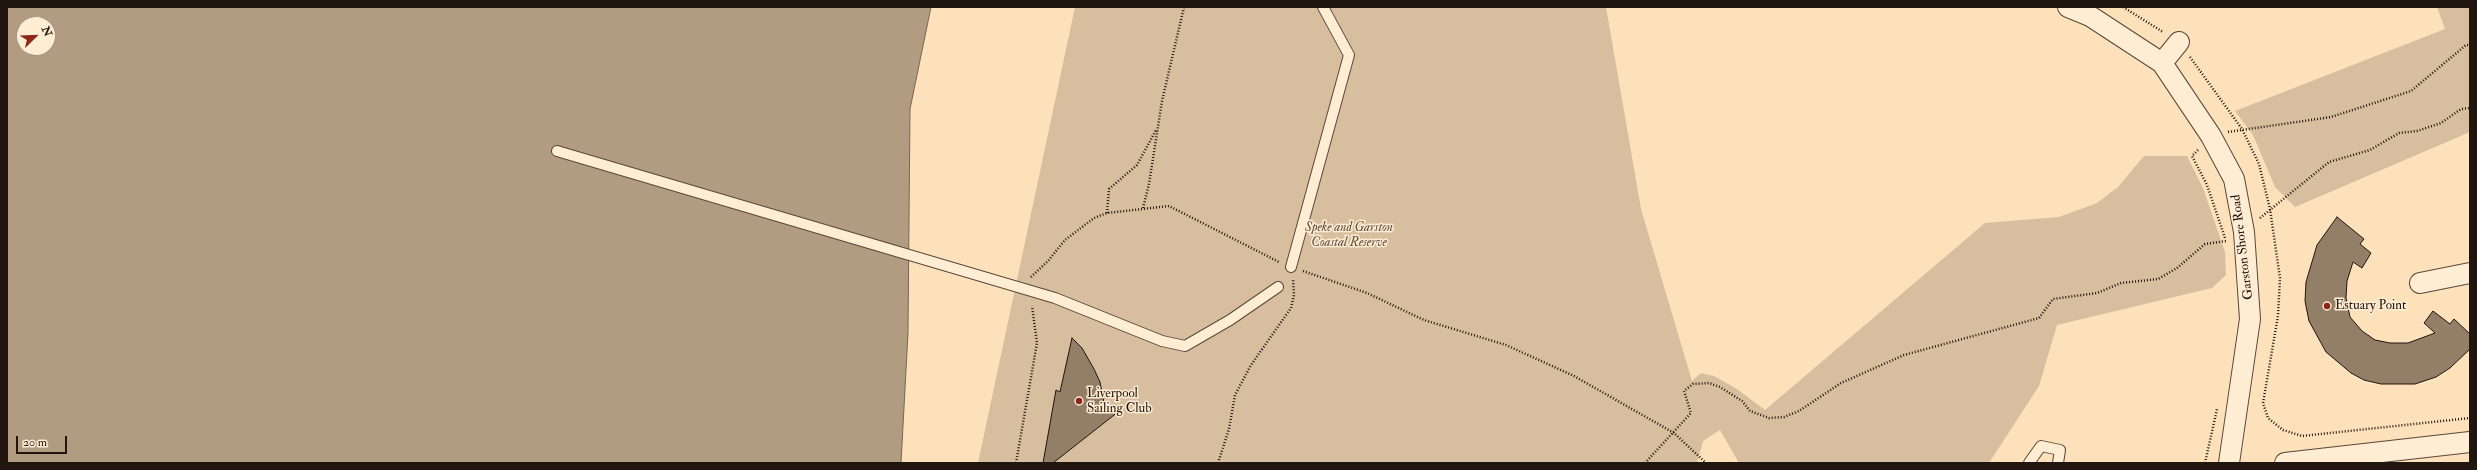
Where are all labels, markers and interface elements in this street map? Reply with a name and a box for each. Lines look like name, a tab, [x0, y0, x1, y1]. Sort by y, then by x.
north arrow	[16, 16, 56, 56]
text: N	[39, 24, 54, 39]
street label: Garston Shore Road	[2229, 193, 2257, 301]
park label: Speke and Garston Coastal Reserve	[1305, 220, 1393, 251]
place label: Estuary Point	[2335, 298, 2406, 314]
marker: Estuary Point	[2322, 301, 2332, 311]
place label: Liverpool Sailing Club	[1087, 386, 1152, 417]
marker: Liverpool Sailing Club	[1074, 396, 1084, 406]
scale bar	[18, 428, 69, 454]
text: 20 m	[23, 435, 47, 450]

